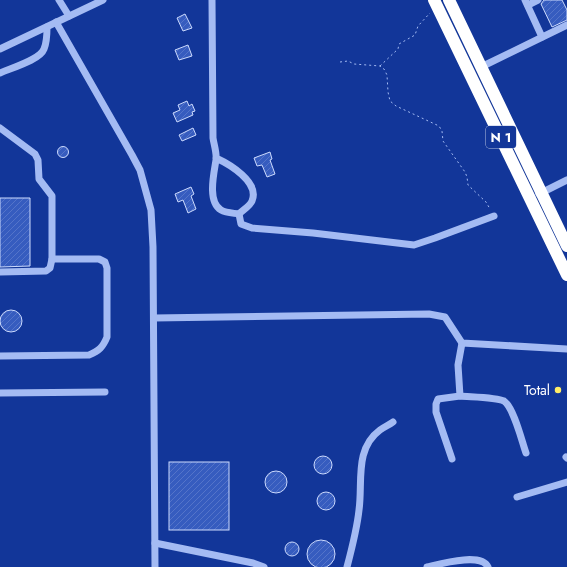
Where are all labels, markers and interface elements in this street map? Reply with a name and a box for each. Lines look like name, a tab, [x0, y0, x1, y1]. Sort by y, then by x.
road number: N 1	[486, 126, 516, 148]
place label: Total	[524, 380, 550, 400]
marker: Total	[553, 385, 563, 395]

